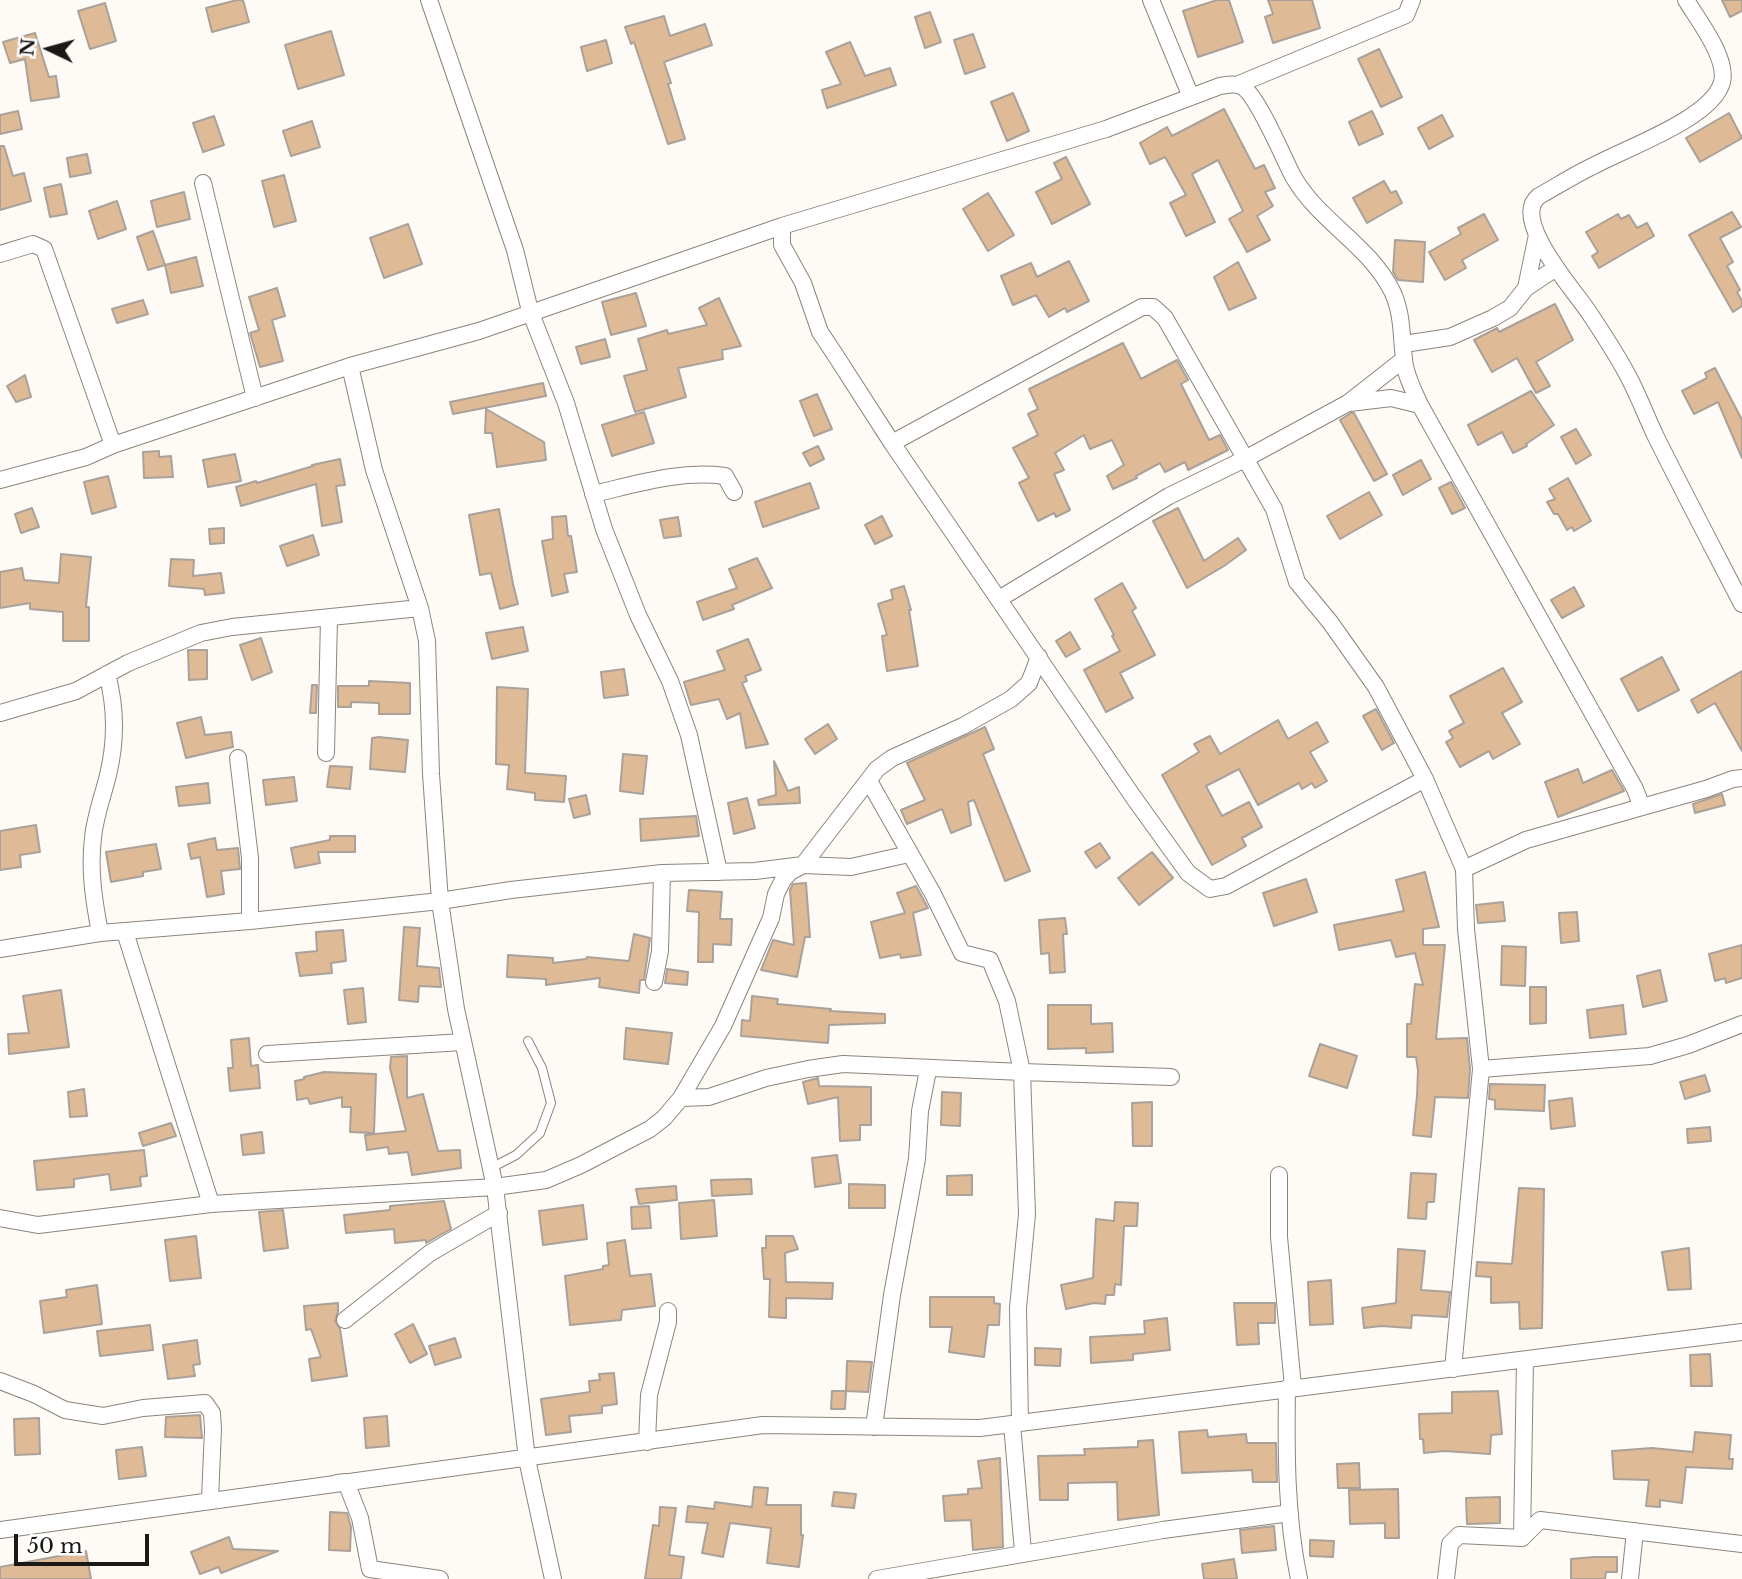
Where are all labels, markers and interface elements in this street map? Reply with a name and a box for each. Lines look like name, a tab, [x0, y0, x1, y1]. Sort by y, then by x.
north arrow	[14, 14, 84, 84]
text: N	[15, 37, 40, 57]
scale bar	[18, 1520, 152, 1564]
text: 50 m	[27, 1533, 82, 1559]

